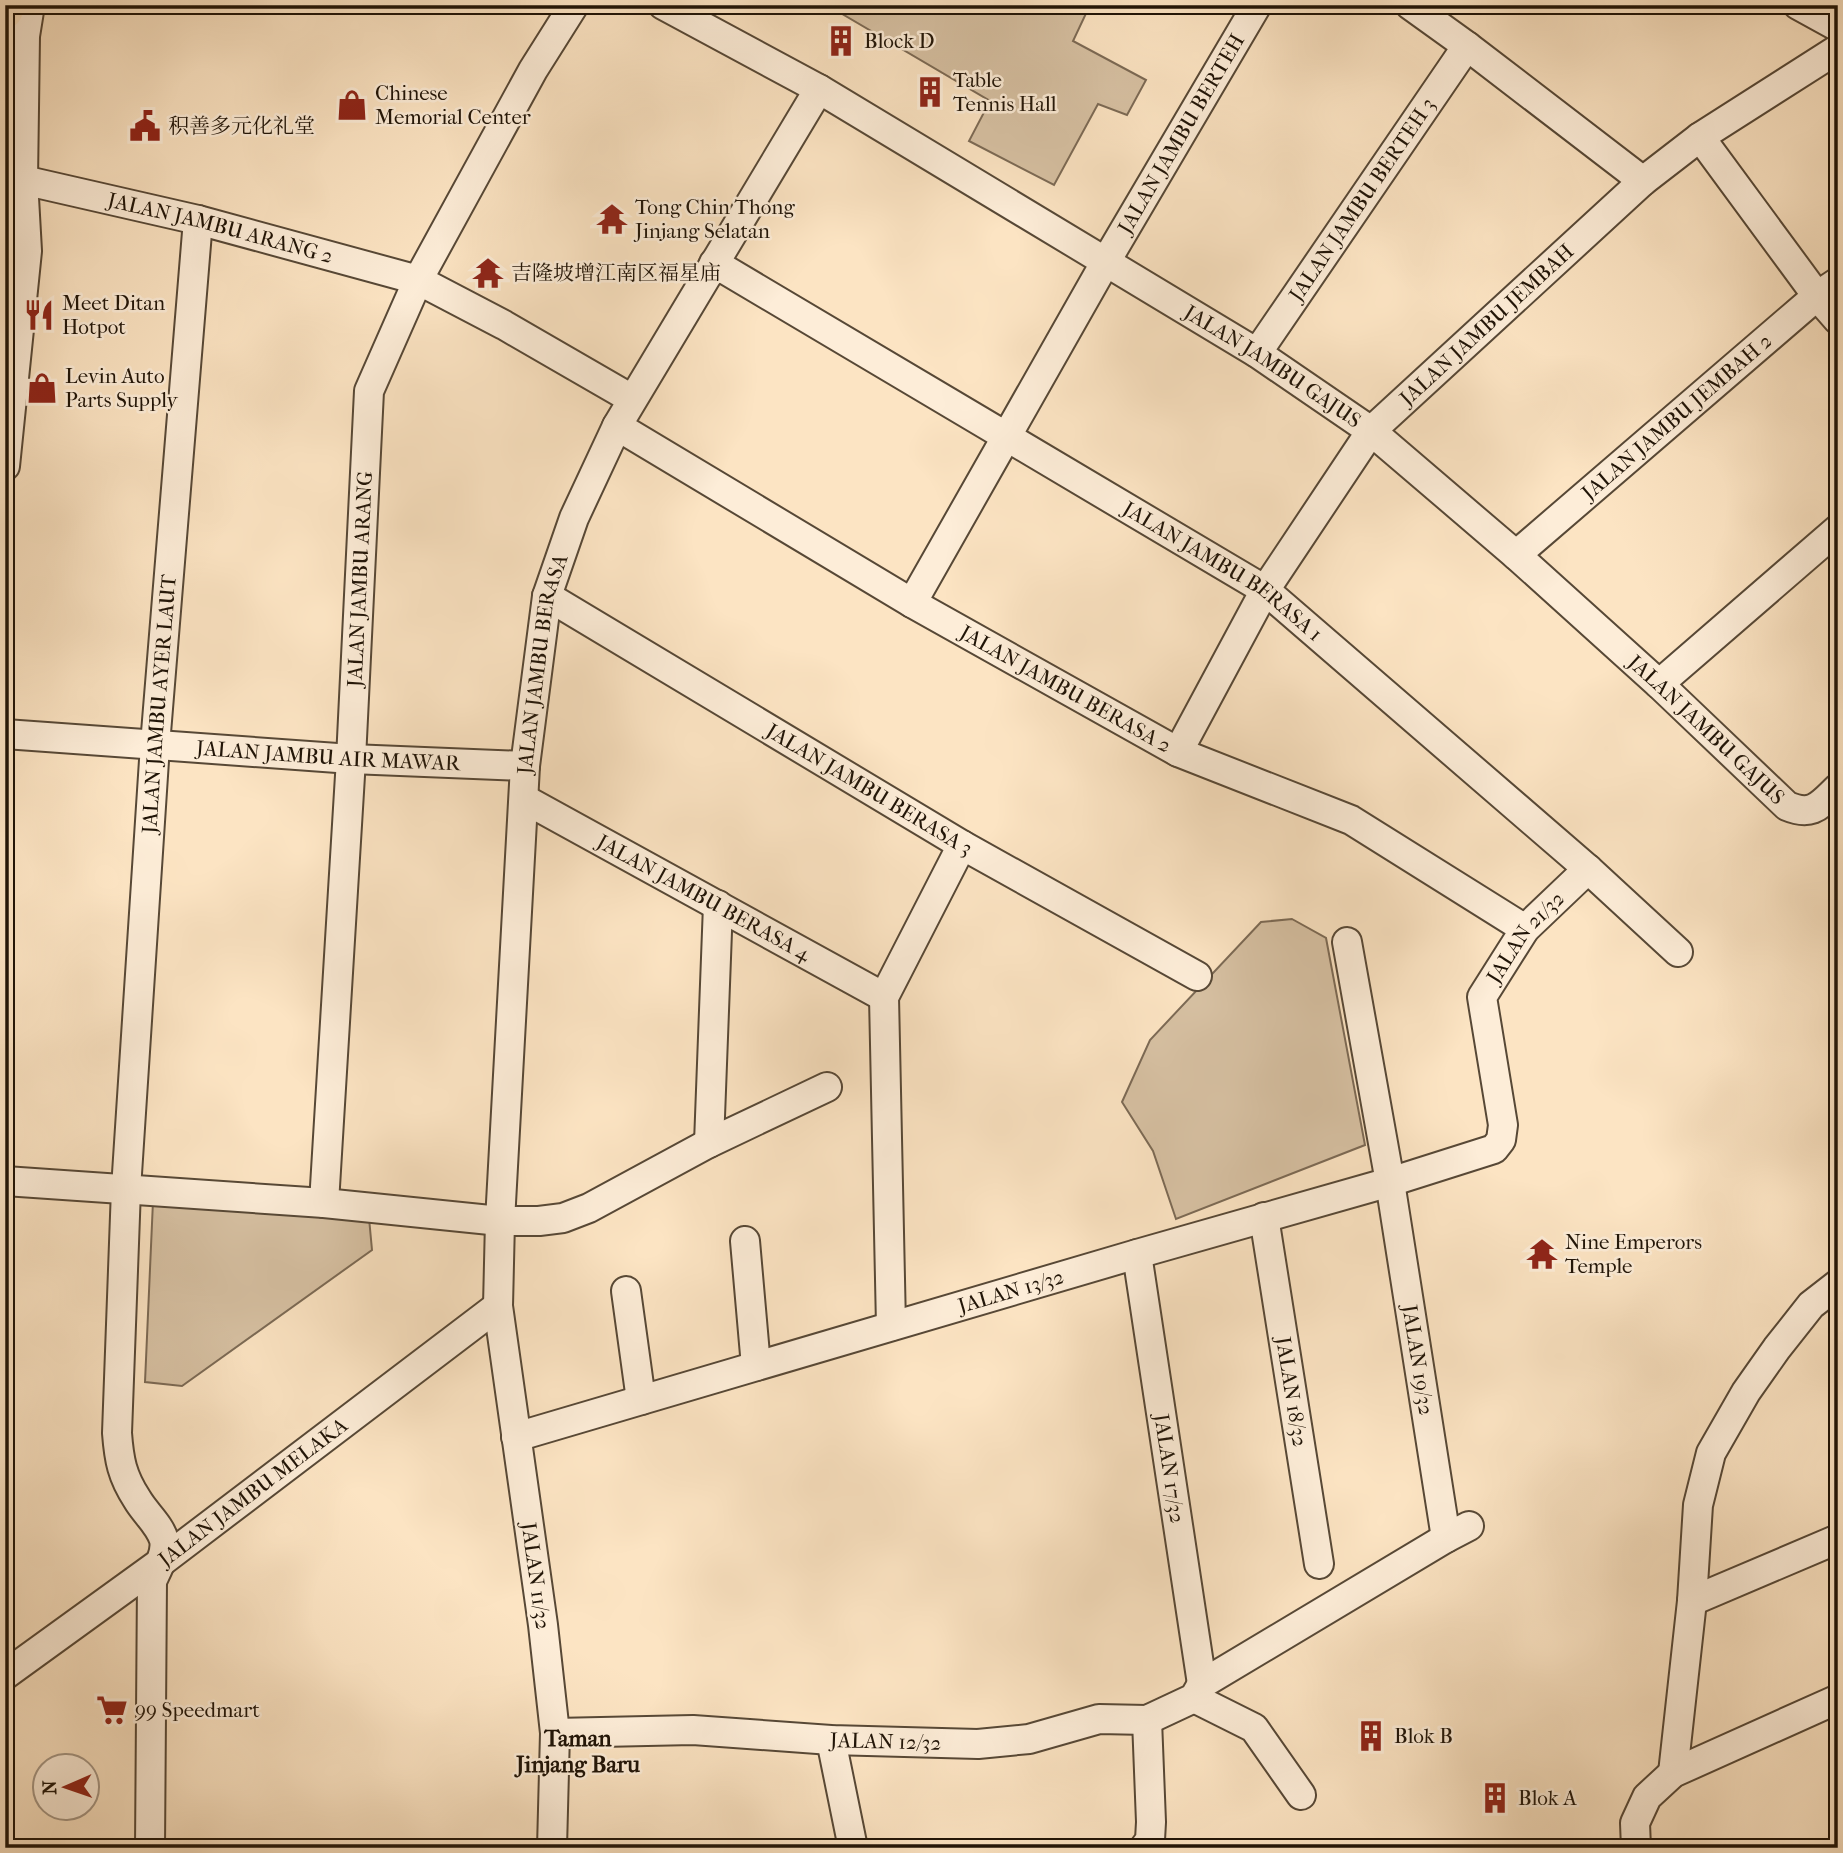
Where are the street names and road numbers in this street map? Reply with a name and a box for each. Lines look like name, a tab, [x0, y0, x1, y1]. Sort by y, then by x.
street label: JALAN JAMBU BERTEH	[1112, 29, 1250, 240]
street label: JALAN JAMBU BERTEH 3	[1283, 93, 1440, 307]
street label: JALAN JAMBU ARANG 2	[103, 187, 336, 268]
street label: JALAN JAMBU JEMBAH	[1393, 239, 1579, 412]
street label: JALAN JAMBU GAJUS	[1178, 299, 1366, 433]
street label: JALAN JAMBU JEMBAH 2	[1575, 328, 1777, 506]
street label: JALAN JAMBU ARANG	[342, 470, 377, 690]
street label: JALAN JAMBU BERASA 1	[1117, 495, 1327, 646]
street label: JALAN JAMBU BERASA	[512, 551, 573, 777]
street label: JALAN JAMBU AYER LAUT	[137, 573, 181, 836]
street label: JALAN JAMBU BERASA 2	[954, 619, 1176, 758]
street label: JALAN JAMBU GAJUS	[1622, 649, 1790, 809]
street label: JALAN JAMBU BERASA 3	[760, 717, 977, 860]
street label: JALAN JAMBU AIR MAWAR	[193, 736, 462, 775]
street label: JALAN JAMBU BERASA 4	[591, 829, 815, 966]
street label: JALAN 21/32	[1481, 886, 1569, 989]
street label: JALAN 13/32	[953, 1264, 1067, 1319]
street label: JALAN 19/32	[1397, 1301, 1439, 1417]
street label: JALAN 18/32	[1271, 1333, 1312, 1449]
street label: JALAN 17/32	[1149, 1410, 1190, 1525]
street label: JALAN JAMBU MELAKA	[152, 1413, 352, 1573]
street label: JALAN 11/32	[516, 1519, 555, 1631]
street label: JALAN 12/32	[828, 1728, 942, 1755]

